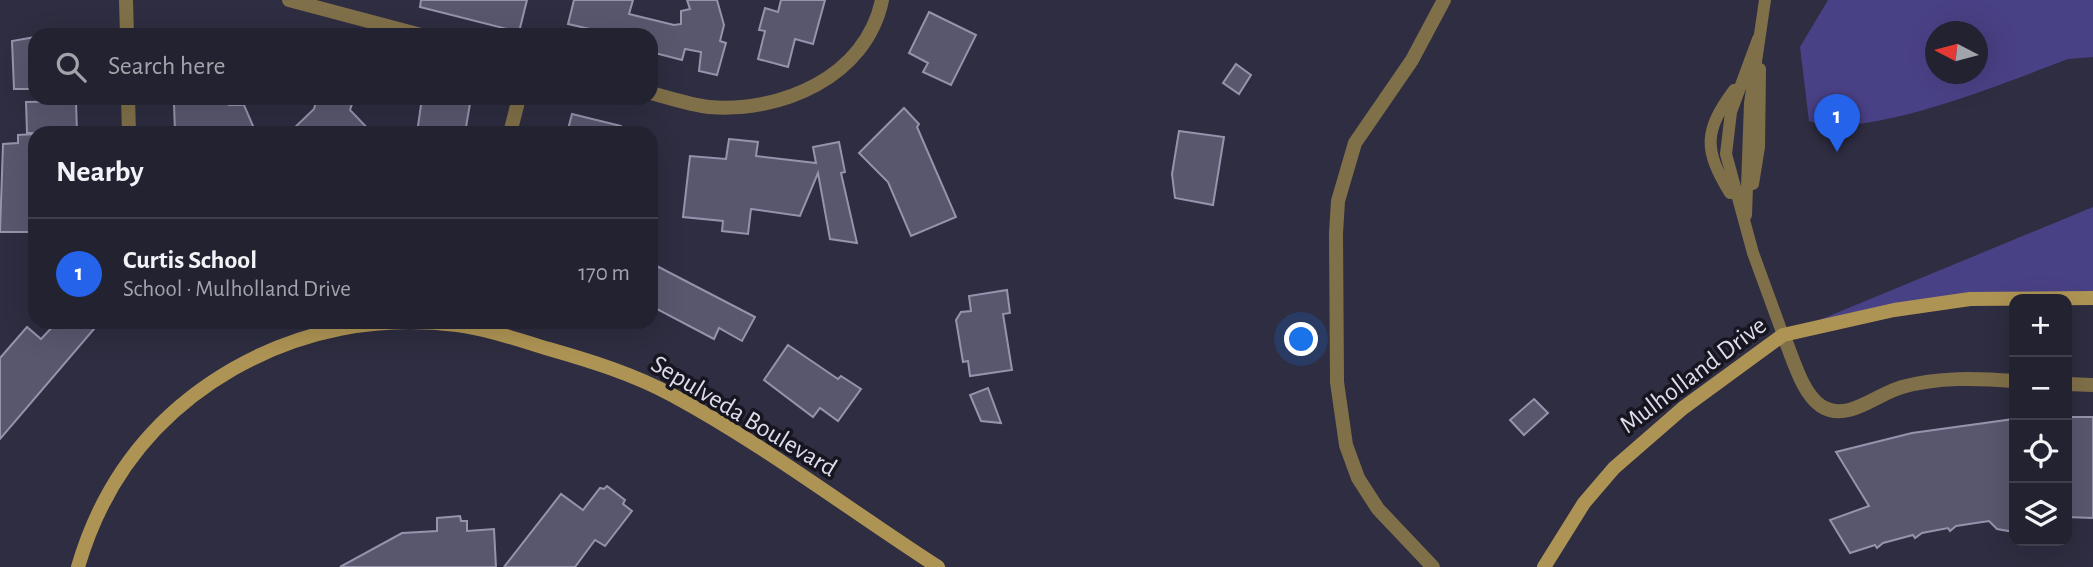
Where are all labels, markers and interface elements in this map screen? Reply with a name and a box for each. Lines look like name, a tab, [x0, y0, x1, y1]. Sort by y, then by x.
north arrow	[1925, 21, 1988, 84]
search box	[28, 28, 658, 105]
icon: search	[52, 48, 90, 86]
text: Search here	[108, 53, 226, 79]
pin: 1	[1814, 94, 1860, 152]
text: Nearby	[56, 157, 144, 187]
text: Curtis School	[123, 247, 257, 273]
text: 1	[75, 262, 83, 285]
text: 170 m	[578, 262, 630, 285]
text: School · Mulholland Drive	[123, 278, 351, 301]
map controls	[2009, 294, 2072, 546]
button: +	[2009, 294, 2072, 357]
street label: Mulholland Drive	[1615, 312, 1771, 438]
your location	[1284, 322, 1318, 356]
street label: Sepulveda Boulevard	[647, 350, 841, 482]
button: −	[2009, 357, 2072, 420]
button: locate	[2009, 420, 2072, 483]
button: layers	[2009, 483, 2072, 546]

